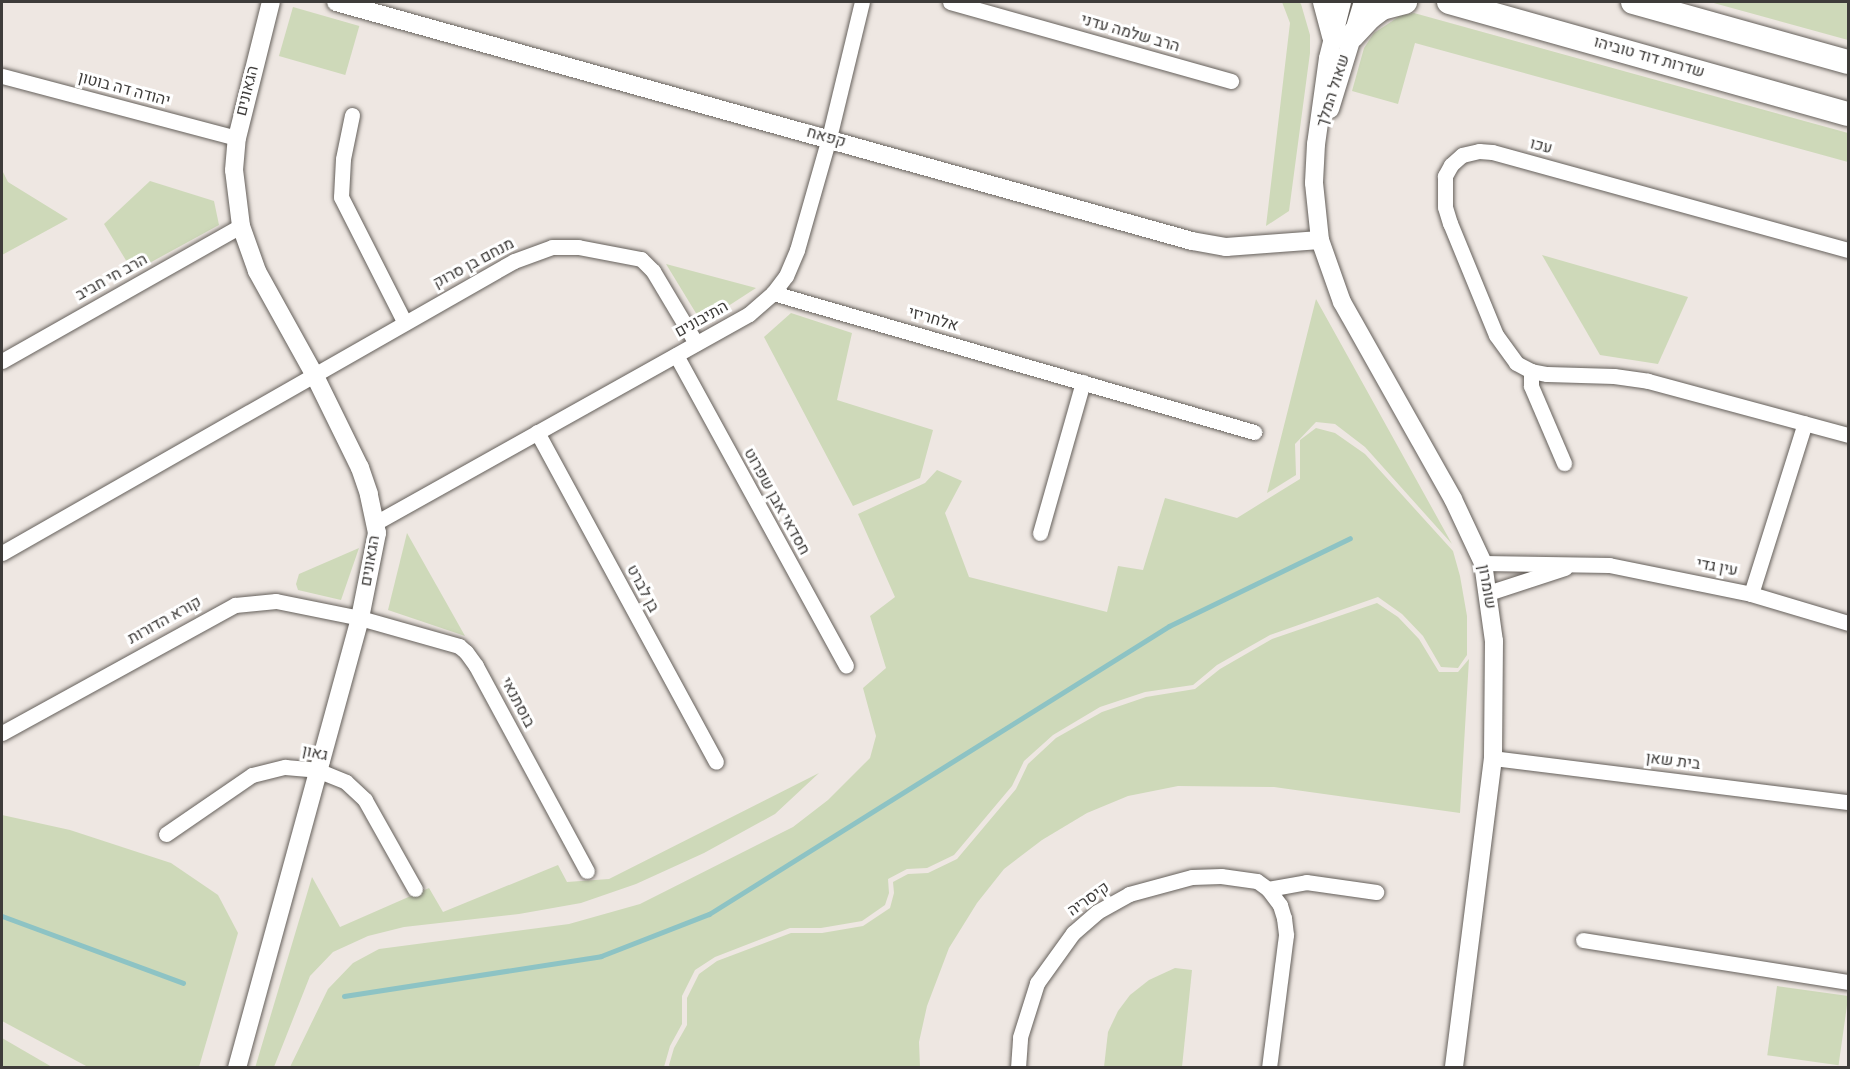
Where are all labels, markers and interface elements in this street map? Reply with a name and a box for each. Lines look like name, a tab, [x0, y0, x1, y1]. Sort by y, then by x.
street label: הרב שלמה עדני	[1078, 11, 1182, 57]
street label: שדרות דוד טוביהו	[1591, 33, 1707, 83]
street label: שאול המלך	[1313, 52, 1355, 130]
street label: הגאונים	[232, 64, 264, 118]
street label: יהודה דה בוטון	[76, 69, 172, 111]
street label: קפאח	[804, 123, 848, 153]
street label: עכו	[1528, 135, 1554, 159]
street label: מנחם בן סרוק	[430, 235, 518, 293]
street label: הרב חי חביב	[73, 250, 151, 306]
street label: התיבונים	[672, 298, 732, 342]
street label: אלחריזי	[906, 304, 960, 336]
street label: חסדאי אבן שפרוט	[739, 445, 813, 559]
street label: הגאונים	[357, 534, 385, 588]
street label: עין גדי	[1695, 555, 1739, 581]
street label: בן לברט	[622, 562, 662, 616]
street label: שומרון	[1473, 563, 1499, 611]
street label: קורא הדורות	[125, 593, 205, 649]
street label: בוסתנאי	[496, 675, 538, 731]
street label: גאון	[300, 742, 330, 766]
street label: בית שאן	[1645, 749, 1701, 775]
street label: קיסריה	[1064, 879, 1114, 921]

